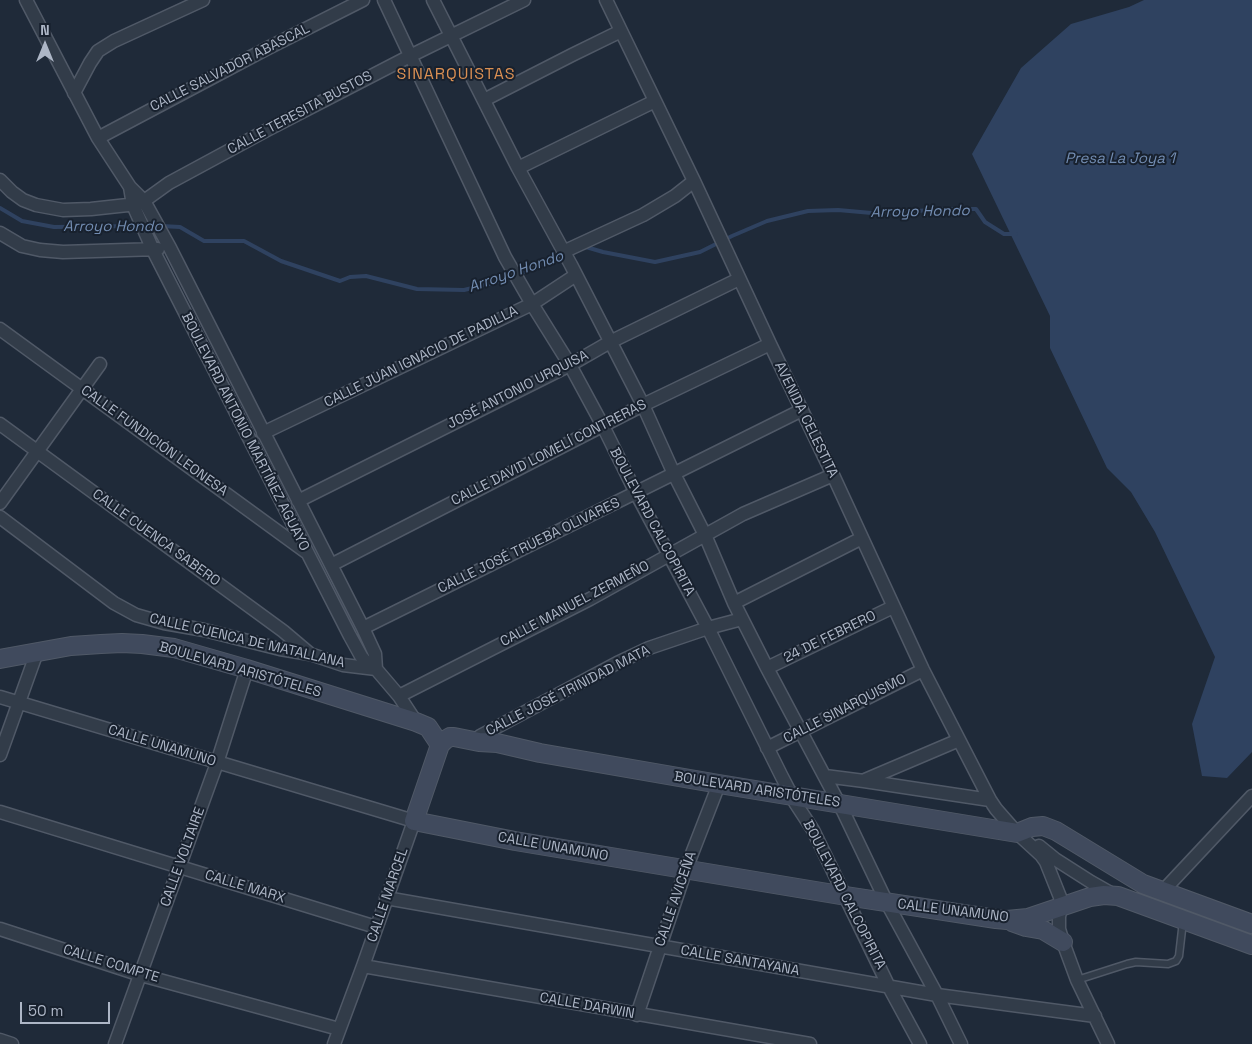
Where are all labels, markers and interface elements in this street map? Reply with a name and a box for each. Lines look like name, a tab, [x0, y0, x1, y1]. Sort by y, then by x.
north arrow	[20, 20, 70, 70]
street label: CALLE SALVADOR ABASCAL	[147, 20, 313, 116]
text: N	[40, 21, 50, 39]
district label: SINARQUISTAS	[395, 65, 517, 85]
street label: CALLE TERESITA BUSTOS	[225, 68, 375, 158]
water label: Presa La Joya 1	[1065, 150, 1175, 168]
water label: Arroyo Hondo	[870, 202, 970, 222]
water label: Arroyo Hondo	[63, 218, 163, 236]
water label: Arroyo Hondo	[466, 247, 566, 297]
street label: CALLE JUAN IGNACIO DE PADILLA	[321, 303, 521, 411]
street label: BOULEVARD ANTONIO MARTÍNEZ AGUAYO	[177, 310, 313, 554]
street label: JOSÉ ANTONIO URQUISA	[445, 347, 591, 433]
street label: AVENIDA CELESTITA	[771, 359, 841, 481]
street label: CALLE FUNDICIÓN LEONESA	[77, 382, 231, 500]
street label: CALLE DAVID LOMELÍ CONTRERAS	[449, 396, 649, 510]
street label: BOULEVARD CALCOPIRITA	[606, 445, 698, 599]
street label: CALLE CUENCA SABERO	[89, 486, 223, 590]
street label: CALLE JOSÉ TRUEBA OLIVARES	[435, 495, 623, 597]
street label: CALLE MANUEL ZERMEÑO	[498, 557, 652, 651]
street label: 24 DE FEBRERO	[781, 607, 879, 667]
street label: CALLE CUENCA DE MATALLANA	[148, 610, 346, 672]
street label: BOULEVARD ARISTÓTELES	[157, 639, 323, 701]
street label: CALLE JOSÉ TRINIDAD MATA	[483, 642, 653, 740]
street label: CALLE SINARQUISMO	[781, 671, 909, 747]
street label: CALLE UNAMUNO	[106, 722, 218, 770]
street label: BOULEVARD ARISTÓTELES	[673, 769, 841, 811]
street label: CALLE VOLTAIRE	[157, 805, 209, 909]
street label: BOULEVARD CALCOPIRITA	[799, 817, 889, 973]
street label: CALLE UNAMUNO	[496, 829, 610, 865]
street label: CALLE MARCEL	[364, 846, 412, 944]
street label: CALLE AVICEÑA	[652, 849, 700, 949]
street label: CALLE MARX	[203, 867, 287, 907]
street label: CALLE UNAMUNO	[896, 896, 1010, 926]
street label: CALLE COMPTE	[61, 941, 161, 987]
street label: CALLE SANTAYANA	[679, 942, 801, 980]
street label: CALLE DARWIN	[538, 989, 636, 1023]
scale bar	[22, 992, 112, 1024]
text: 50 m	[28, 1001, 63, 1020]

